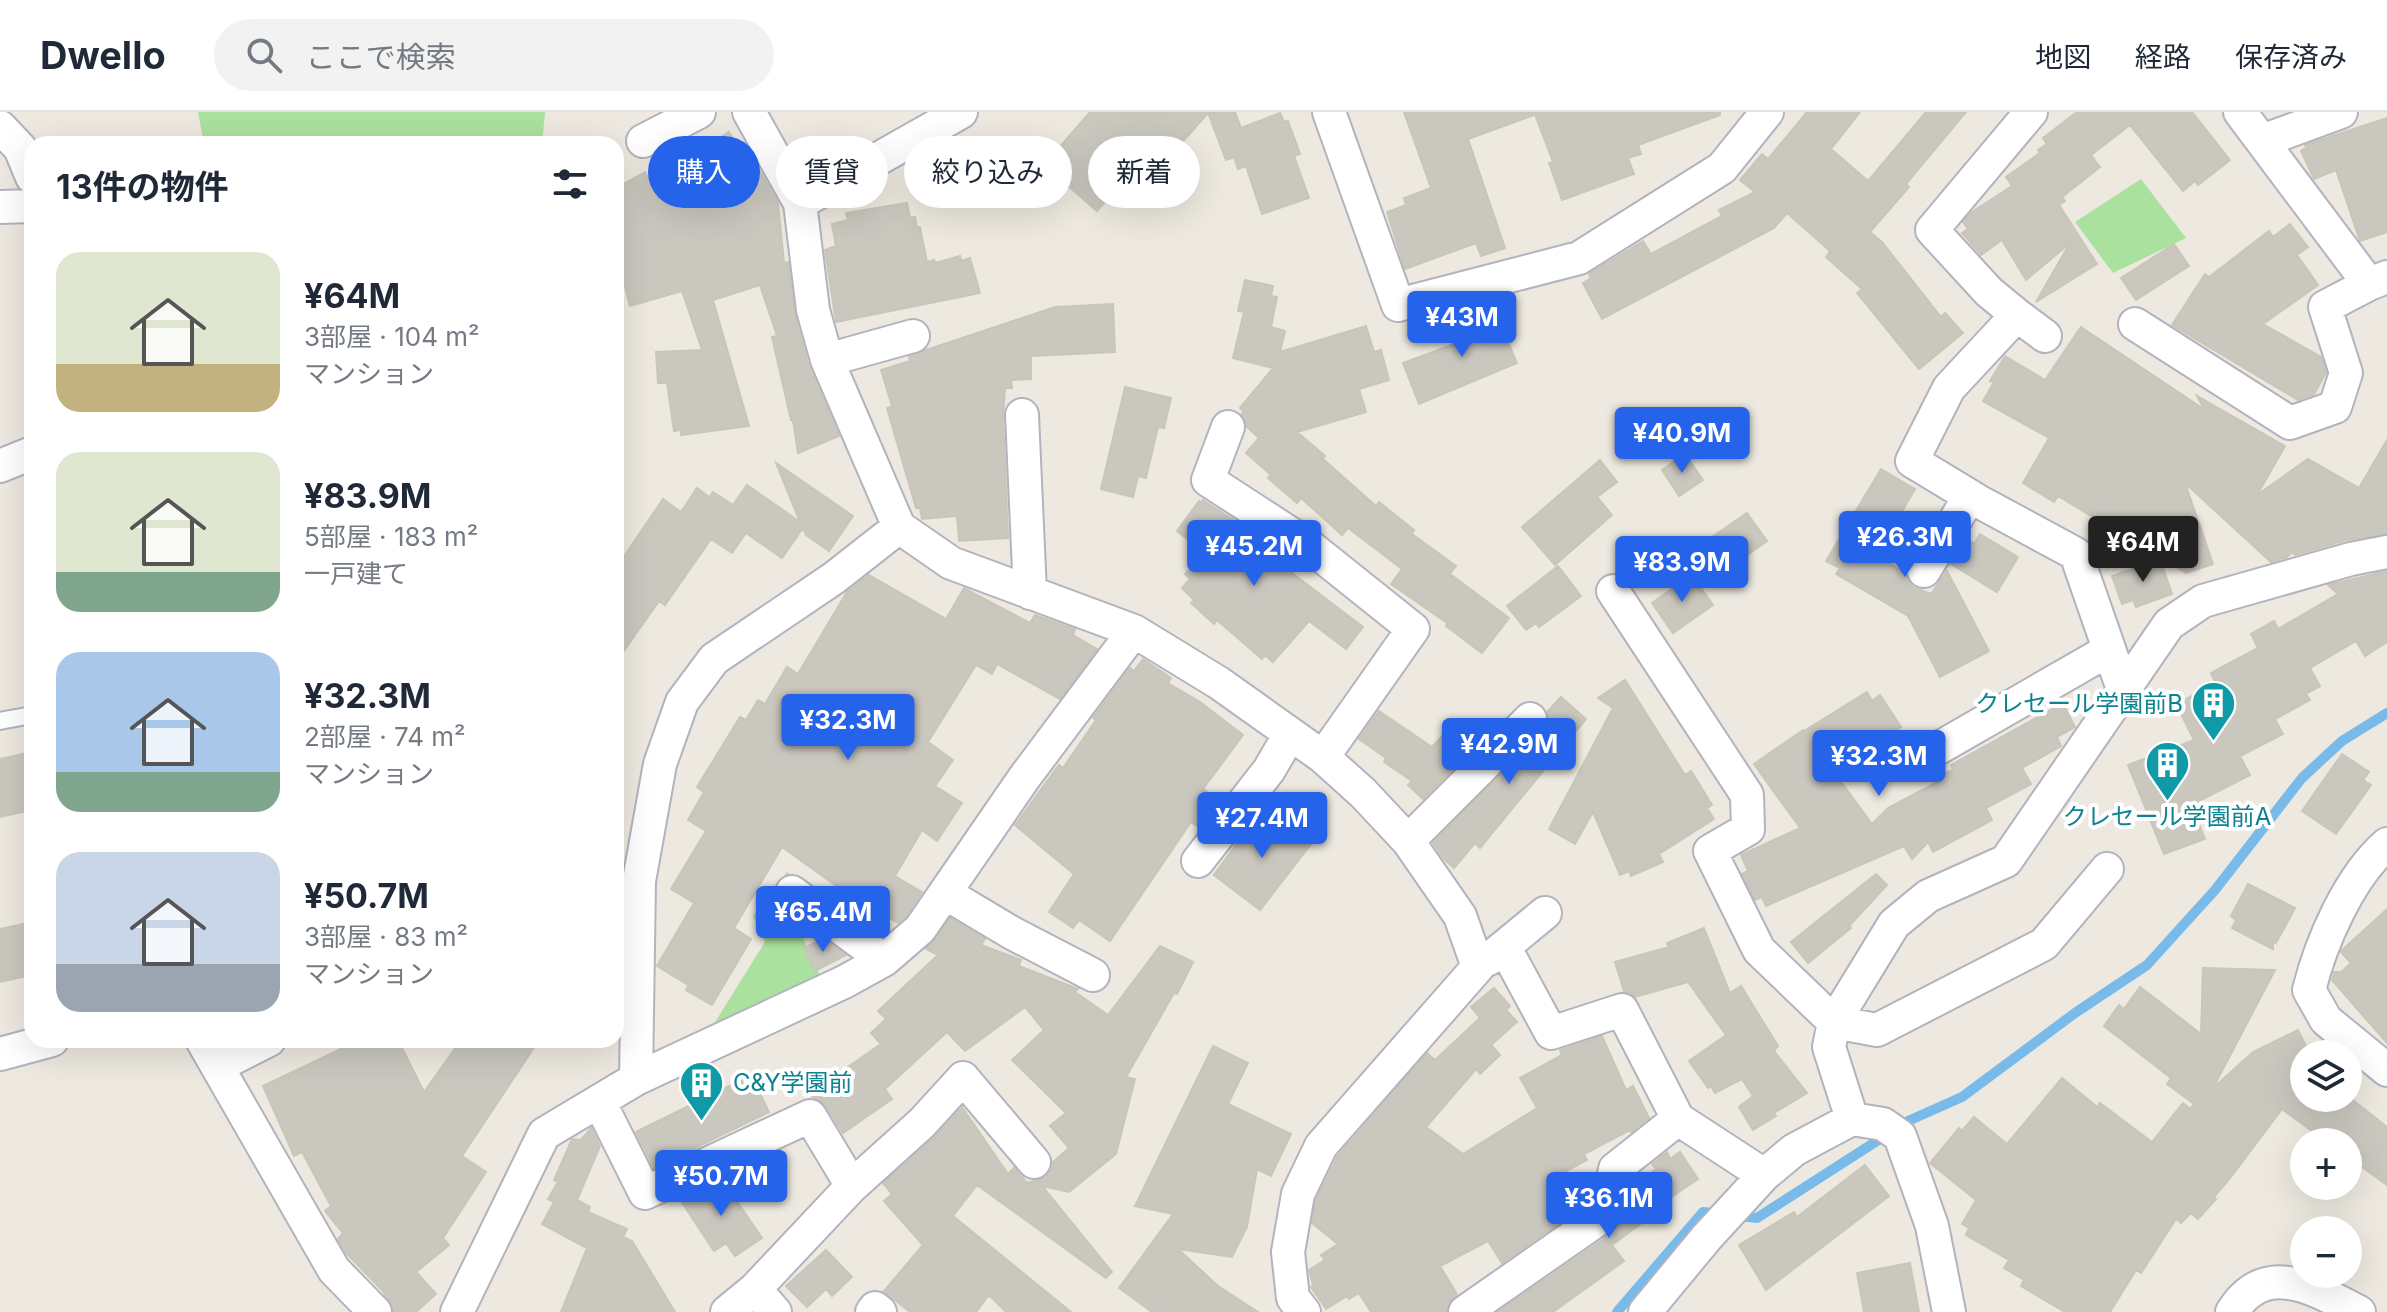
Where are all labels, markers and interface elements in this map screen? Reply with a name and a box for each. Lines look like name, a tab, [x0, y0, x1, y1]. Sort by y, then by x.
search box	[214, 19, 774, 91]
text: Dwello	[40, 32, 166, 78]
icon: search	[242, 33, 286, 77]
text: ここで検索	[306, 39, 456, 75]
text: 地図	[2035, 40, 2091, 74]
text: 経路	[2135, 40, 2191, 74]
text: 保存済み	[2235, 40, 2347, 74]
chip: 購入	[648, 136, 760, 208]
chip: 賃貸	[776, 136, 888, 208]
chip: 絞り込み	[904, 136, 1072, 208]
chip: 新着	[1088, 136, 1200, 208]
icon: filters	[548, 162, 592, 206]
text: 13件の物件	[56, 166, 229, 207]
text: ¥64M	[304, 275, 400, 316]
icon: home	[120, 284, 216, 380]
pin: ¥43M	[1415, 291, 1509, 359]
text: ¥43M	[1425, 301, 1499, 332]
text: 3部屋 · 104 m²	[304, 321, 480, 352]
text: マンション	[304, 358, 434, 389]
pin: ¥40.9M	[1617, 407, 1747, 475]
text: ¥40.9M	[1633, 417, 1731, 448]
text: ¥83.9M	[304, 475, 431, 516]
icon: home	[120, 484, 216, 580]
pin: ¥26.3M	[1840, 511, 1970, 579]
pin: ¥64M	[2096, 516, 2190, 584]
pin: ¥45.2M	[1189, 520, 1319, 588]
text: 5部屋 · 183 m²	[304, 521, 478, 552]
text: ¥26.3M	[1857, 521, 1953, 552]
text: ¥64M	[2106, 526, 2180, 557]
text: ¥45.2M	[1205, 530, 1303, 561]
pin: ¥83.9M	[1617, 536, 1747, 604]
text: ¥83.9M	[1633, 546, 1731, 577]
text: 一戸建て	[304, 558, 408, 589]
text: ¥32.3M	[304, 675, 431, 716]
building icon: クレセール学園前B	[2190, 680, 2238, 743]
icon: home	[120, 684, 216, 780]
place label: クレセール学園前B	[1975, 689, 2183, 718]
pin: ¥32.3M	[783, 694, 913, 762]
text: ¥32.3M	[799, 704, 897, 735]
pin: ¥42.9M	[1444, 718, 1574, 786]
text: 2部屋 · 74 m²	[304, 721, 466, 752]
text: ¥42.9M	[1460, 728, 1558, 759]
pin: ¥32.3M	[1814, 730, 1944, 798]
building icon: クレセール学園前A	[2143, 739, 2191, 802]
text: ¥32.3M	[1830, 740, 1928, 771]
text: マンション	[304, 758, 434, 789]
pin: ¥27.4M	[1197, 792, 1327, 860]
text: ¥27.4M	[1215, 802, 1309, 833]
place label: クレセール学園前A	[2063, 802, 2271, 831]
text: ¥50.7M	[304, 875, 429, 916]
icon: home	[120, 884, 216, 980]
pin: ¥65.4M	[758, 886, 888, 954]
text: ¥65.4M	[774, 896, 872, 927]
text: 3部屋 · 83 m²	[304, 921, 468, 952]
text: マンション	[304, 958, 434, 989]
map controls	[2290, 1040, 2362, 1288]
button: layers	[2290, 1040, 2362, 1112]
building icon: C&Y学園前	[678, 1059, 726, 1122]
place label: C&Y学園前	[733, 1068, 853, 1097]
button: +	[2290, 1128, 2362, 1200]
pin: ¥50.7M	[656, 1150, 786, 1218]
text: ¥50.7M	[673, 1160, 769, 1191]
pin: ¥36.1M	[1544, 1172, 1674, 1240]
text: ¥36.1M	[1564, 1182, 1654, 1213]
button: −	[2290, 1216, 2362, 1288]

